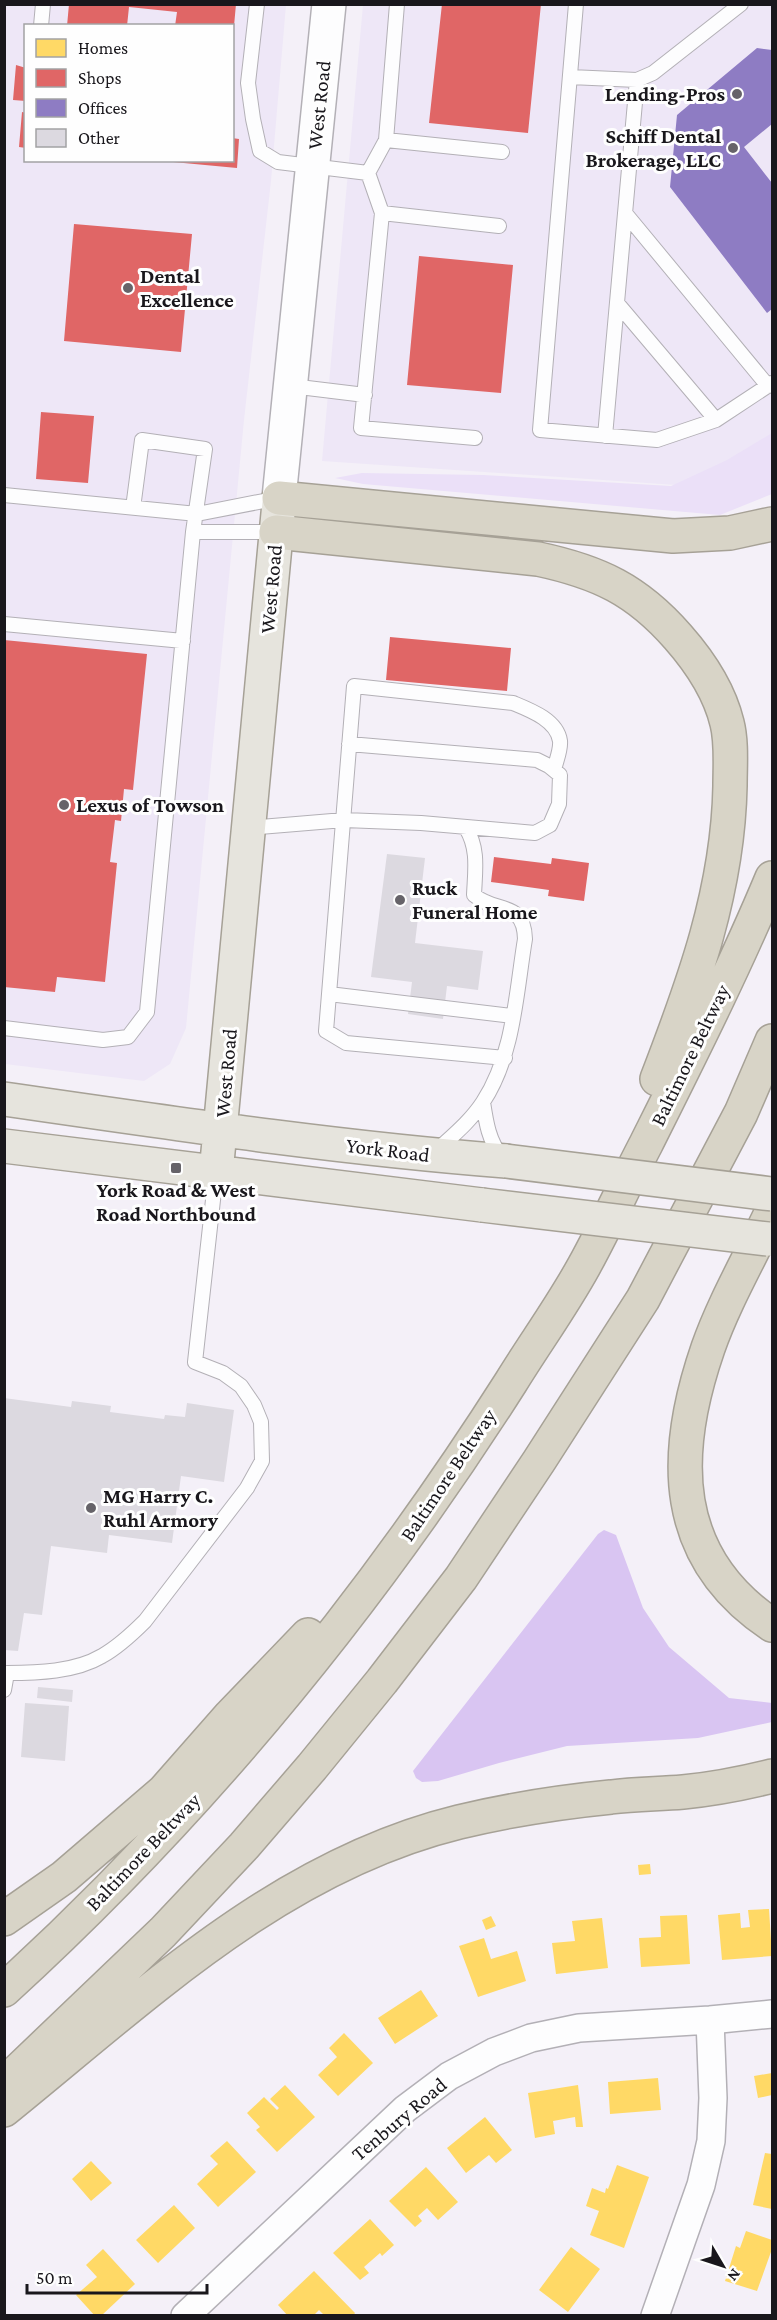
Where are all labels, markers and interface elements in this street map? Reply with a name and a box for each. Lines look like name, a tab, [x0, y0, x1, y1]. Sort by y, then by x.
legend	[24, 24, 234, 162]
text: Homes	[78, 38, 128, 58]
street label: West Road	[302, 59, 336, 151]
text: Shops	[78, 68, 122, 88]
place label: Lending-Pros	[605, 82, 725, 106]
marker: Lending-Pros	[730, 87, 744, 101]
text: Offices	[78, 98, 127, 118]
place label: Schiff Dental Brokerage, LLC	[585, 124, 721, 172]
text: Other	[78, 128, 121, 148]
marker: Schiff Dental Brokerage, LLC	[726, 141, 740, 155]
place label: Dental Excellence	[140, 264, 234, 312]
marker: Dental Excellence	[121, 281, 135, 295]
street label: West Road	[255, 543, 287, 635]
place label: Lexus of Towson	[76, 793, 224, 817]
marker: Lexus of Towson	[57, 798, 71, 812]
place label: Ruck Funeral Home	[412, 876, 538, 924]
marker: Ruck Funeral Home	[393, 893, 407, 907]
street label: Baltimore Beltway	[645, 980, 735, 1130]
street label: West Road	[210, 1027, 242, 1119]
street label: York Road	[345, 1133, 431, 1167]
marker: York Road & West Road Northbound	[169, 1161, 183, 1175]
place label: York Road & West Road Northbound	[96, 1178, 257, 1226]
street label: Baltimore Beltway	[395, 1404, 501, 1546]
place label: MG Harry C. Ruhl Armory	[103, 1484, 219, 1532]
marker: MG Harry C. Ruhl Armory	[84, 1501, 98, 1515]
street label: Baltimore Beltway	[81, 1788, 205, 1916]
street label: Tenbury Road	[347, 2072, 451, 2166]
north arrow	[693, 2236, 753, 2296]
scale bar	[27, 2257, 207, 2295]
text: N	[724, 2266, 744, 2285]
text: 50 m	[36, 2268, 73, 2288]

